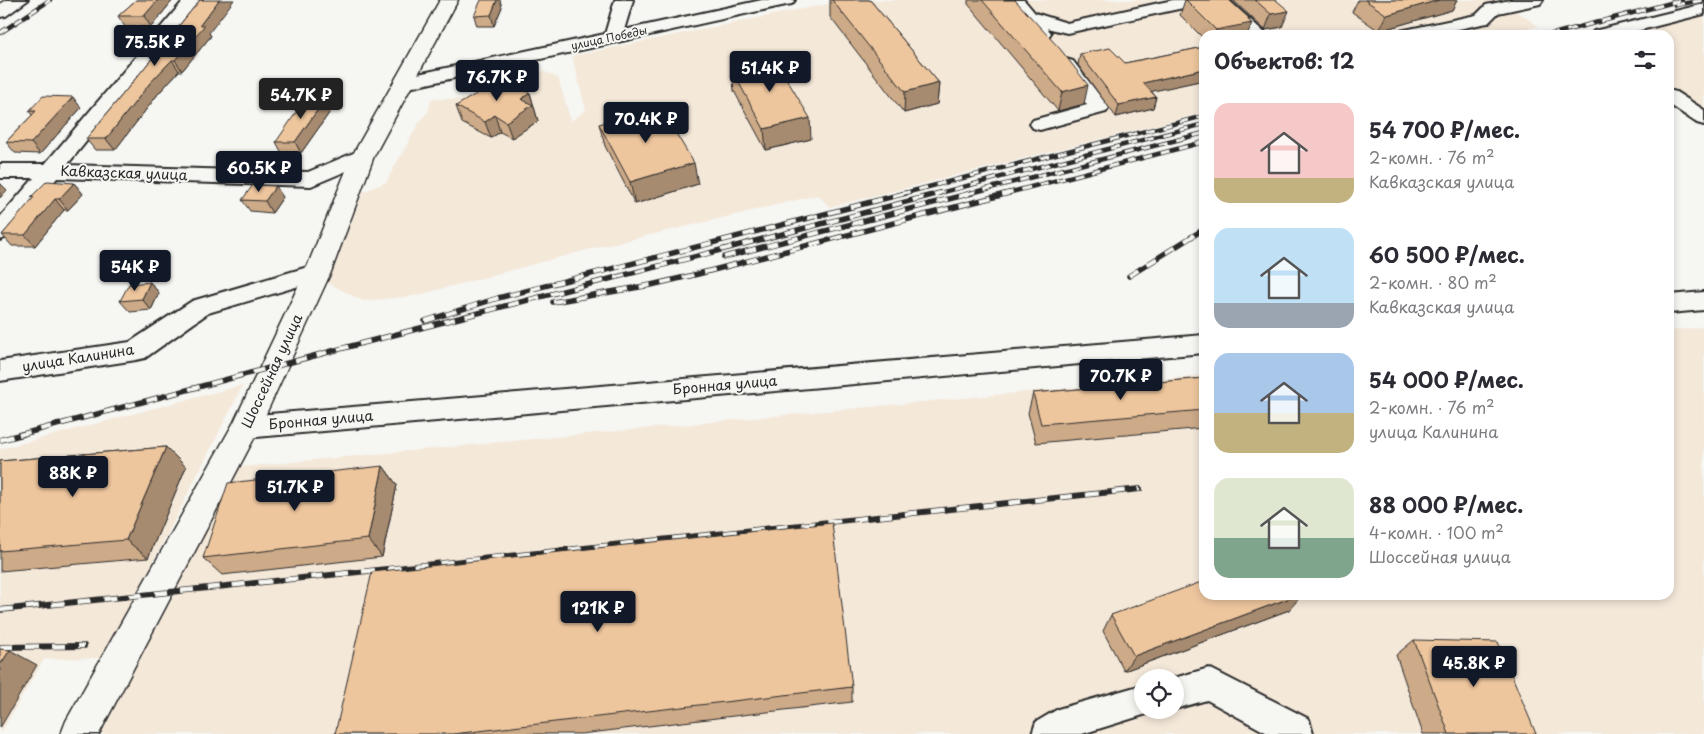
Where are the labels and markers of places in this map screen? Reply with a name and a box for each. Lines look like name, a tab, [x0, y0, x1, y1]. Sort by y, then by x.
pin: 75.5K ₽	[109, 24, 201, 67]
pin: 51.4K ₽	[724, 51, 816, 93]
pin: 76.7K ₽	[451, 59, 543, 102]
pin: 54.7K ₽	[255, 78, 347, 120]
pin: 70.4K ₽	[600, 102, 692, 144]
pin: 60.5K ₽	[213, 150, 305, 193]
pin: 54K ₽	[100, 250, 170, 292]
pin: 70.7K ₽	[1075, 358, 1167, 401]
pin: 88K ₽	[38, 456, 108, 498]
pin: 51.7K ₽	[249, 470, 341, 512]
pin: 121K ₽	[557, 590, 639, 633]
pin: 45.8K ₽	[1428, 646, 1520, 688]

